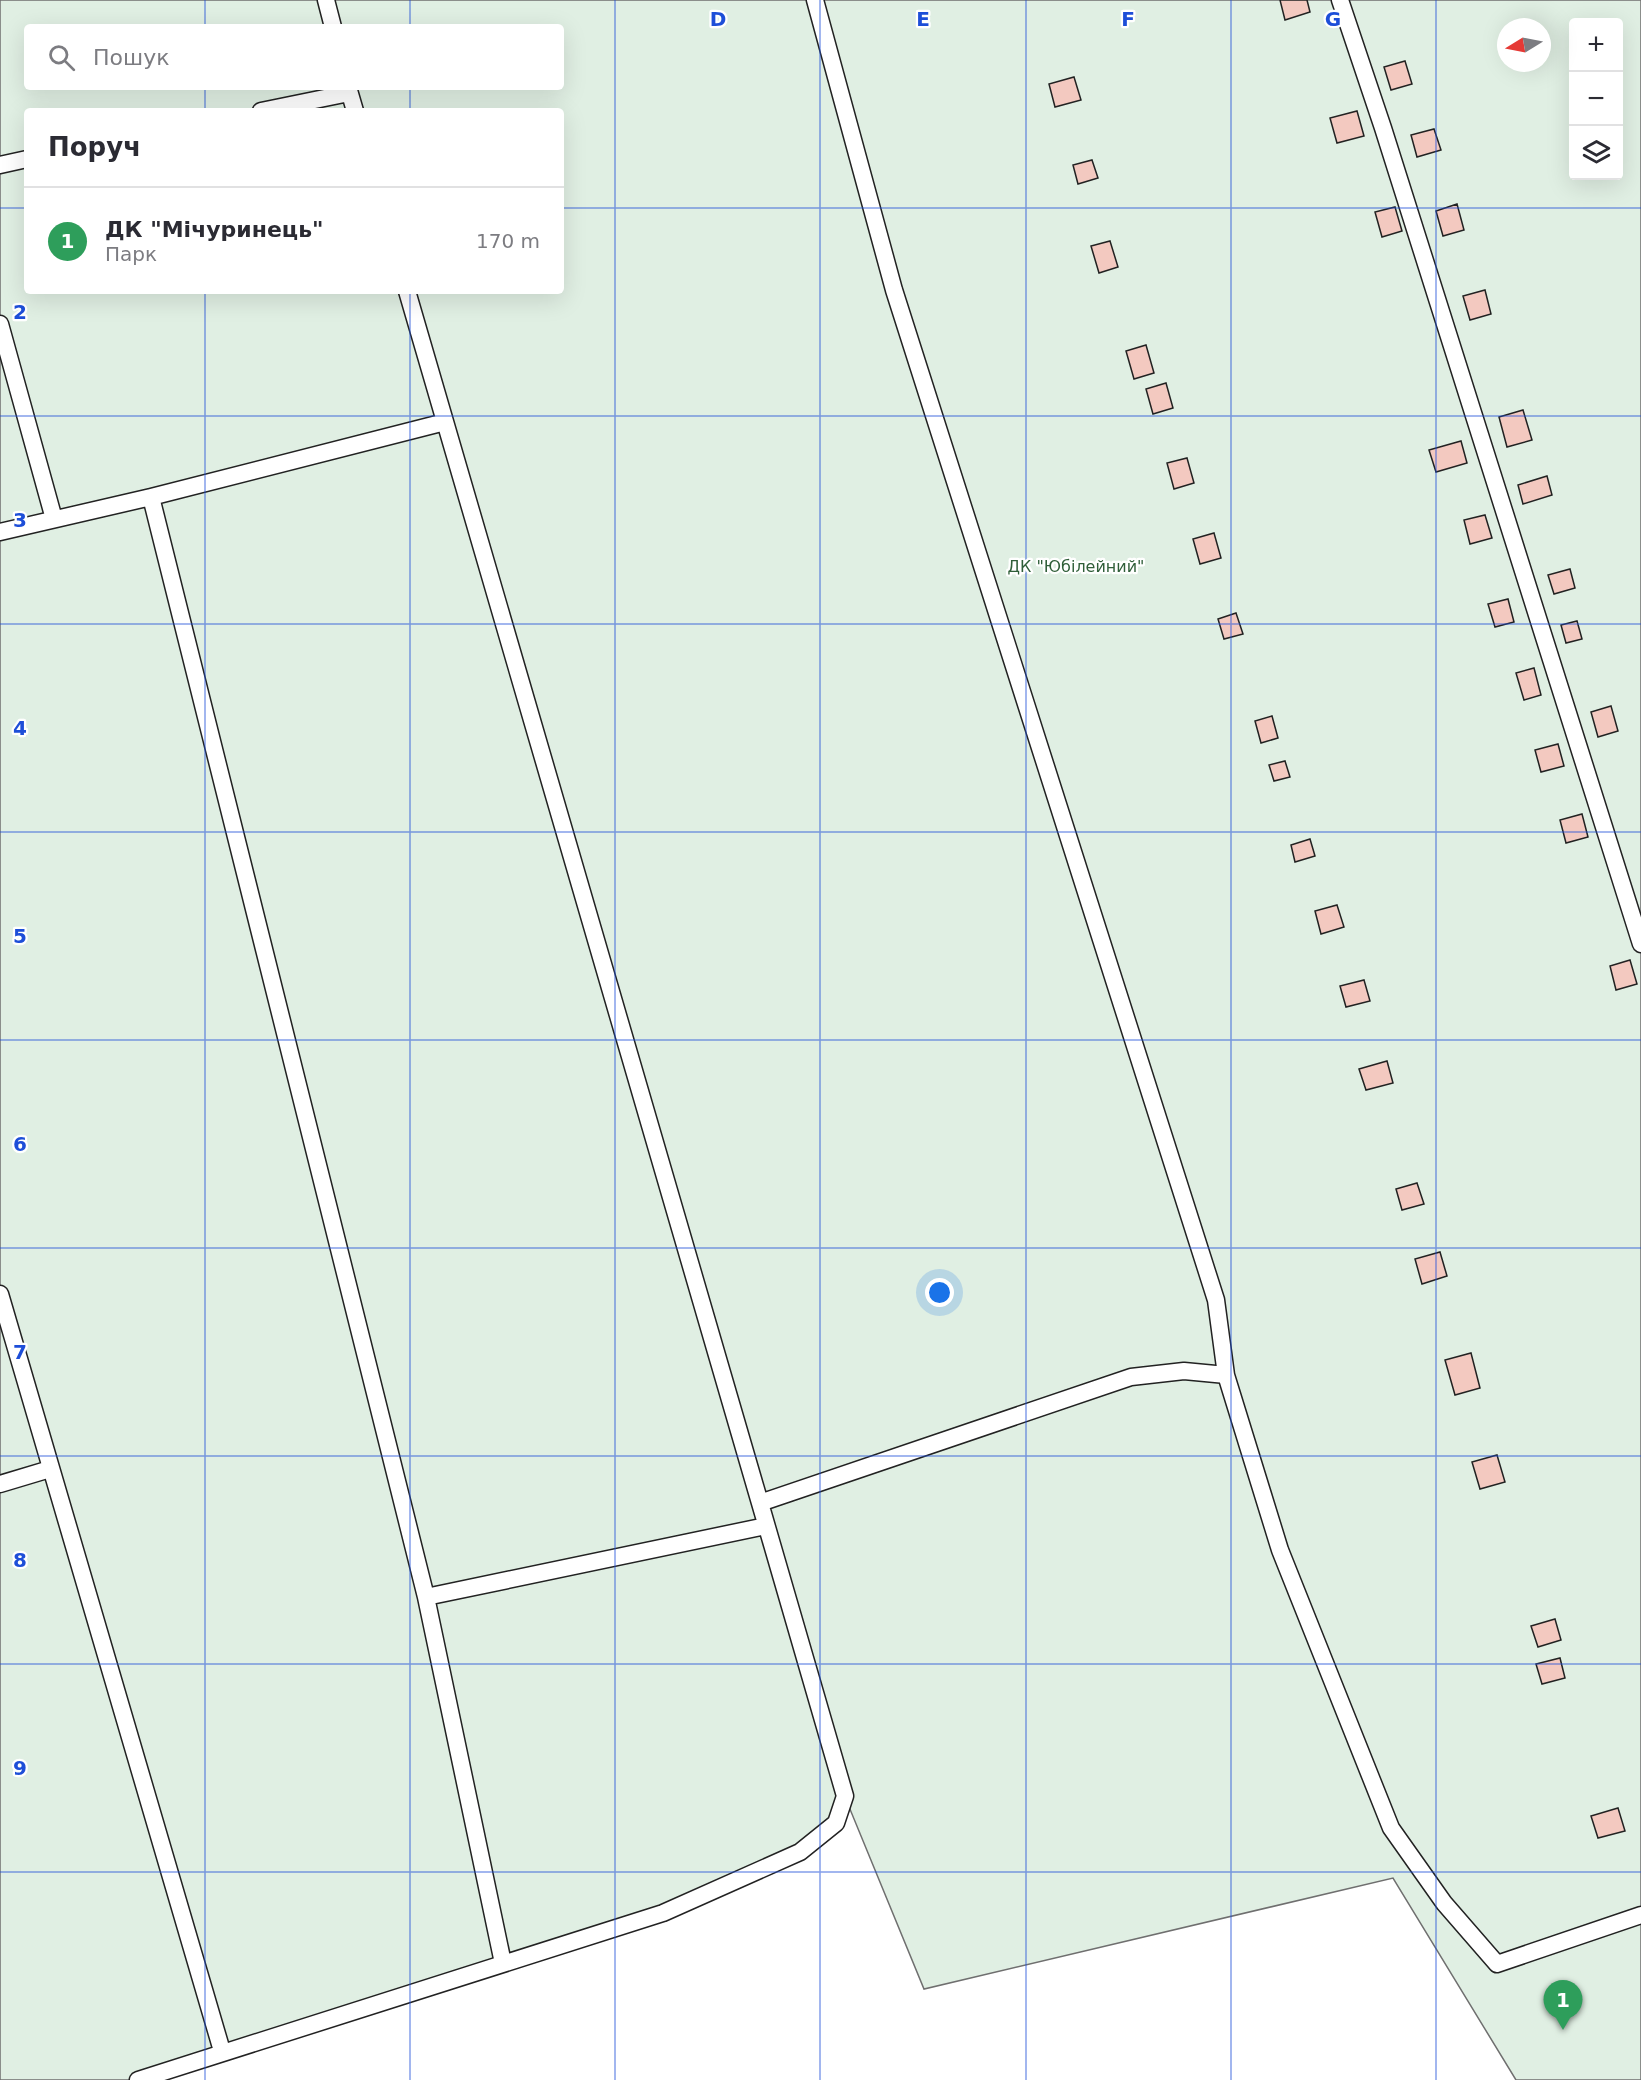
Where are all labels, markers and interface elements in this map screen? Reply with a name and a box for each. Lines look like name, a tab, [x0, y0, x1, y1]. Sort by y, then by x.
text: D	[710, 7, 726, 31]
text: E	[916, 7, 930, 31]
text: F	[1121, 7, 1135, 31]
text: G	[1325, 7, 1341, 31]
north arrow	[1497, 18, 1551, 72]
map controls	[1569, 18, 1623, 180]
button: +	[1569, 18, 1623, 72]
search box	[24, 24, 564, 90]
icon: search	[45, 41, 78, 74]
text: Пошук	[93, 45, 169, 70]
button: −	[1569, 72, 1623, 126]
button: layers	[1569, 126, 1623, 180]
text: Поруч	[48, 132, 141, 162]
text: ДК "Мічуринець"	[105, 217, 324, 242]
text: 1	[61, 229, 74, 253]
text: 170 m	[476, 229, 540, 253]
text: Парк	[105, 242, 157, 266]
text: 2	[13, 300, 27, 324]
text: 3	[13, 508, 27, 532]
park label: ДК "Юбілейний"	[1008, 557, 1144, 576]
text: 4	[13, 716, 27, 740]
text: 5	[13, 924, 27, 948]
text: 6	[13, 1132, 27, 1156]
your location	[925, 1278, 954, 1307]
text: 7	[13, 1340, 27, 1364]
text: 8	[13, 1548, 27, 1572]
text: 9	[13, 1756, 27, 1780]
pin: 1	[1544, 1980, 1582, 2030]

